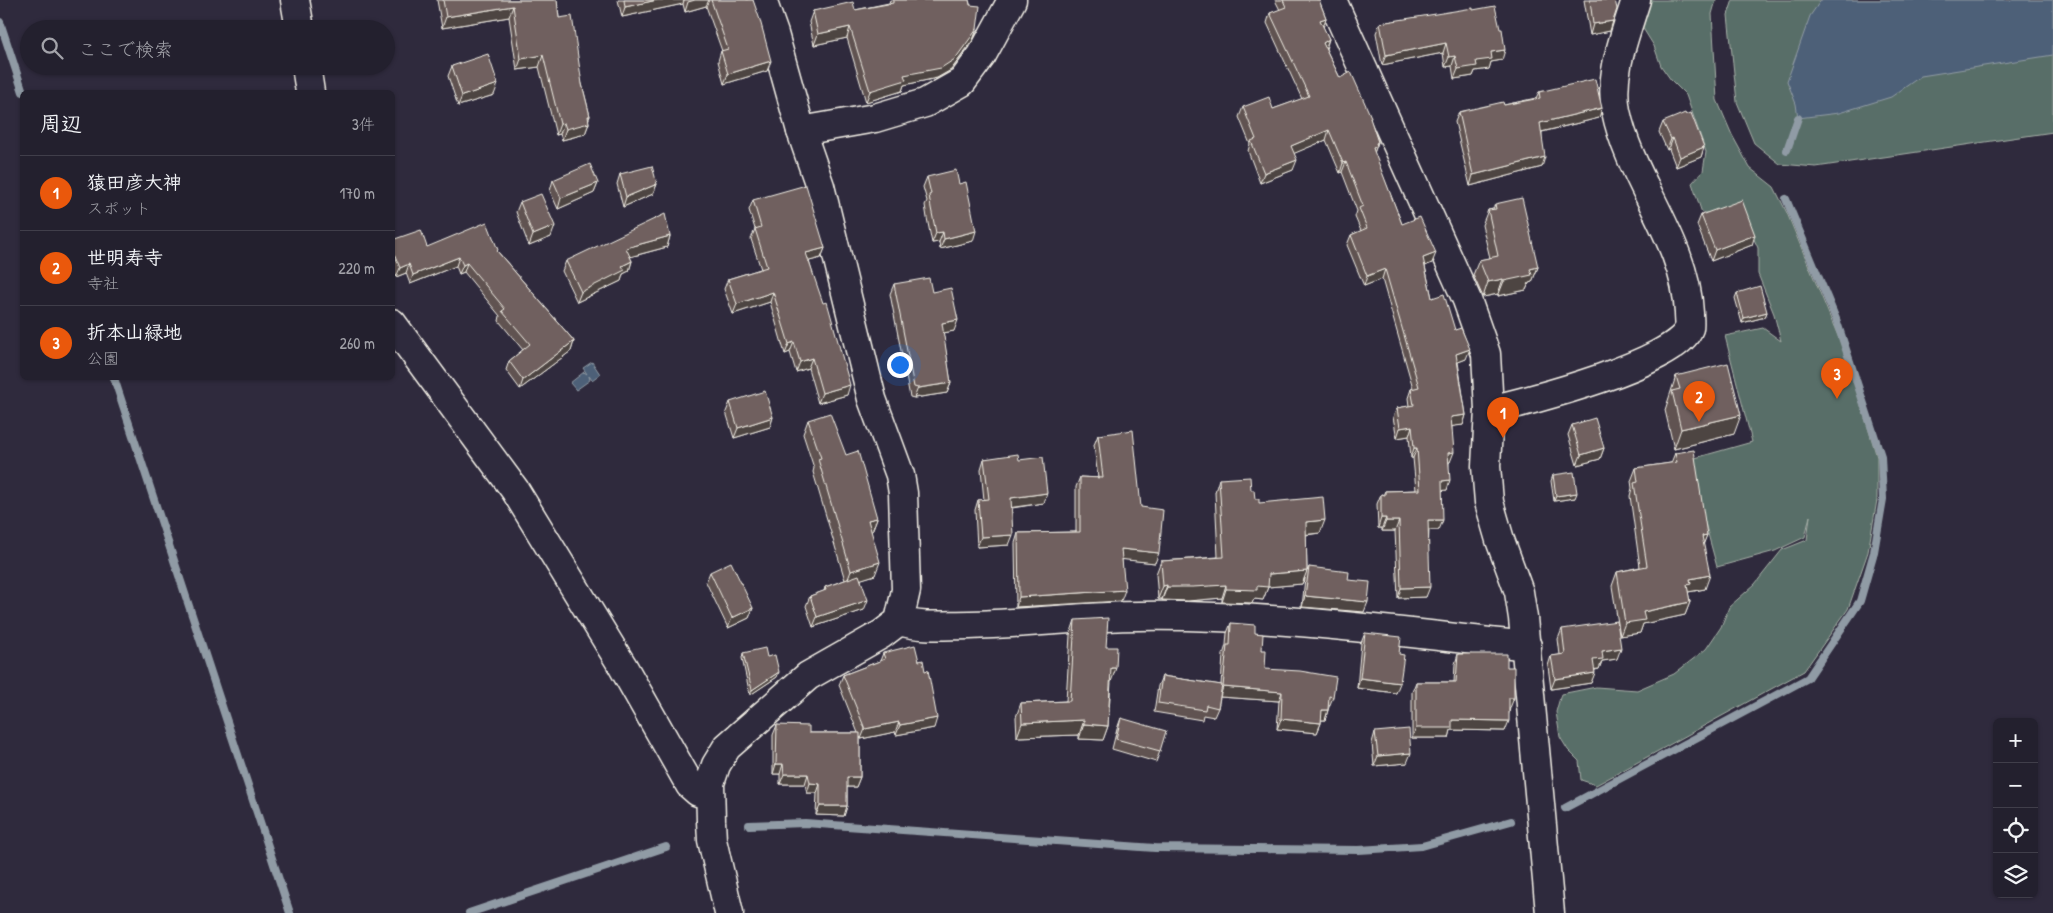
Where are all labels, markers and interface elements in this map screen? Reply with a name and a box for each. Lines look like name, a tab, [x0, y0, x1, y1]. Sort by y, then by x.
search box	[20, 20, 395, 75]
icon: search	[38, 34, 66, 62]
text: ここで検索	[78, 36, 173, 62]
text: 周辺	[40, 109, 82, 138]
text: 3件	[352, 113, 375, 135]
text: 猿田彦大神	[87, 169, 182, 195]
text: 1	[53, 182, 59, 204]
text: 170 m	[340, 182, 375, 204]
text: スポット	[87, 197, 151, 219]
text: 世明寿寺	[87, 244, 163, 270]
text: 2	[52, 257, 60, 279]
text: 220 m	[338, 257, 375, 279]
text: 寺社	[87, 272, 119, 294]
text: 折本山緑地	[87, 319, 182, 345]
text: 3	[52, 332, 60, 354]
text: 260 m	[339, 332, 375, 354]
text: 公園	[87, 347, 119, 369]
your location	[887, 352, 913, 378]
pin: 3	[1821, 358, 1853, 399]
pin: 2	[1683, 381, 1715, 422]
pin: 1	[1487, 397, 1519, 438]
map controls	[1993, 718, 2038, 898]
button: +	[1993, 718, 2038, 763]
button: −	[1993, 763, 2038, 808]
button: locate	[1993, 808, 2038, 853]
button: layers	[1993, 853, 2038, 898]

